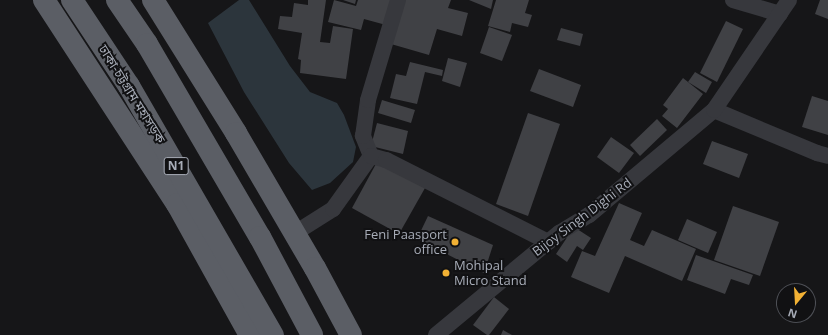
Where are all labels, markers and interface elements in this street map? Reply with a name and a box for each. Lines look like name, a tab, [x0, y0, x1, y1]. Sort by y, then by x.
street label: ঢাকা-চট্টগ্রাম মহাসড়ক	[95, 42, 169, 146]
road number: N1	[163, 156, 189, 176]
street label: Bijoy Singh Dighi Rd	[529, 175, 635, 259]
place label: Feni Paasport office	[364, 227, 447, 258]
marker: Feni Paasport office	[450, 237, 460, 247]
place label: Mohipal Micro Stand	[454, 258, 527, 289]
marker: Mohipal Micro Stand	[441, 268, 451, 278]
north arrow	[776, 283, 816, 323]
text: N	[786, 305, 799, 322]

